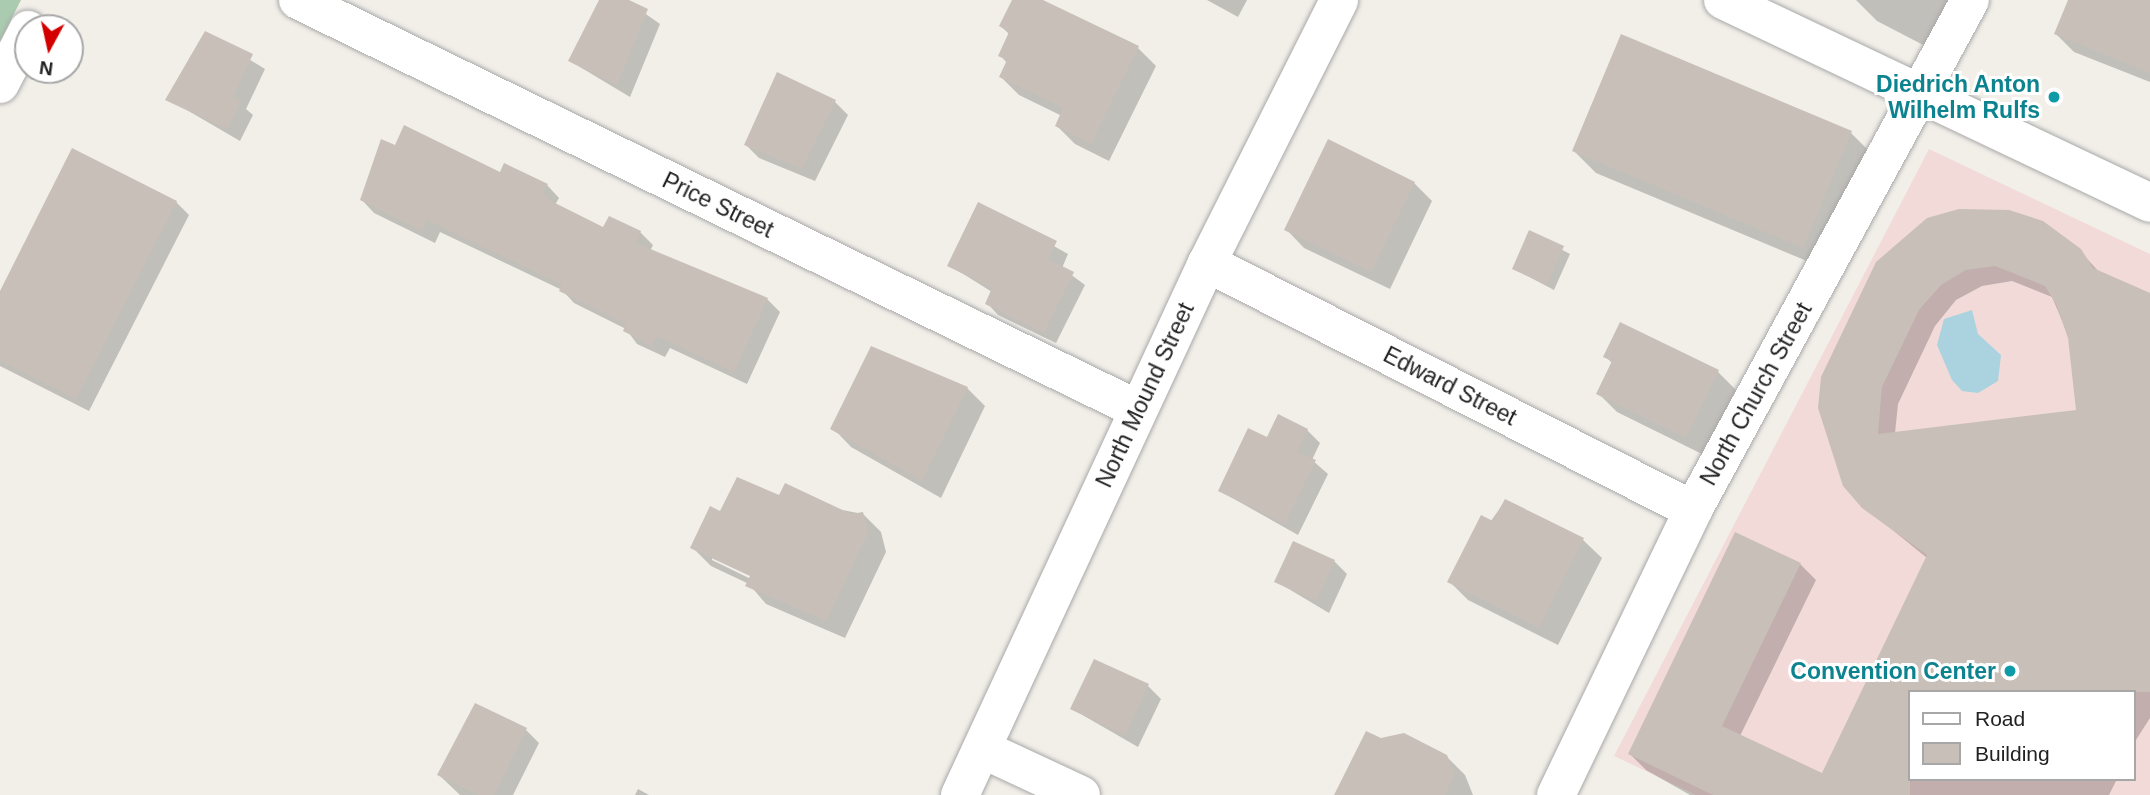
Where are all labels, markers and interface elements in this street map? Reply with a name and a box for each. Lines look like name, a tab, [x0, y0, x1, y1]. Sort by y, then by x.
north arrow	[14, 14, 84, 84]
text: N	[38, 57, 55, 80]
place label: Diedrich Anton Wilhelm Rulfs	[1875, 70, 2040, 124]
marker: Diedrich Anton Wilhelm Rulfs	[2046, 89, 2062, 105]
street label: Price Street	[658, 166, 778, 244]
street label: North Mound Street	[1090, 298, 1200, 492]
street label: North Church Street	[1694, 298, 1818, 490]
street label: Edward Street	[1379, 341, 1521, 431]
place label: Convention Center	[1790, 657, 1996, 685]
marker: Convention Center	[2002, 663, 2018, 679]
legend	[1909, 690, 2136, 781]
text: Road	[1975, 707, 2025, 730]
text: Building	[1975, 742, 2050, 765]

